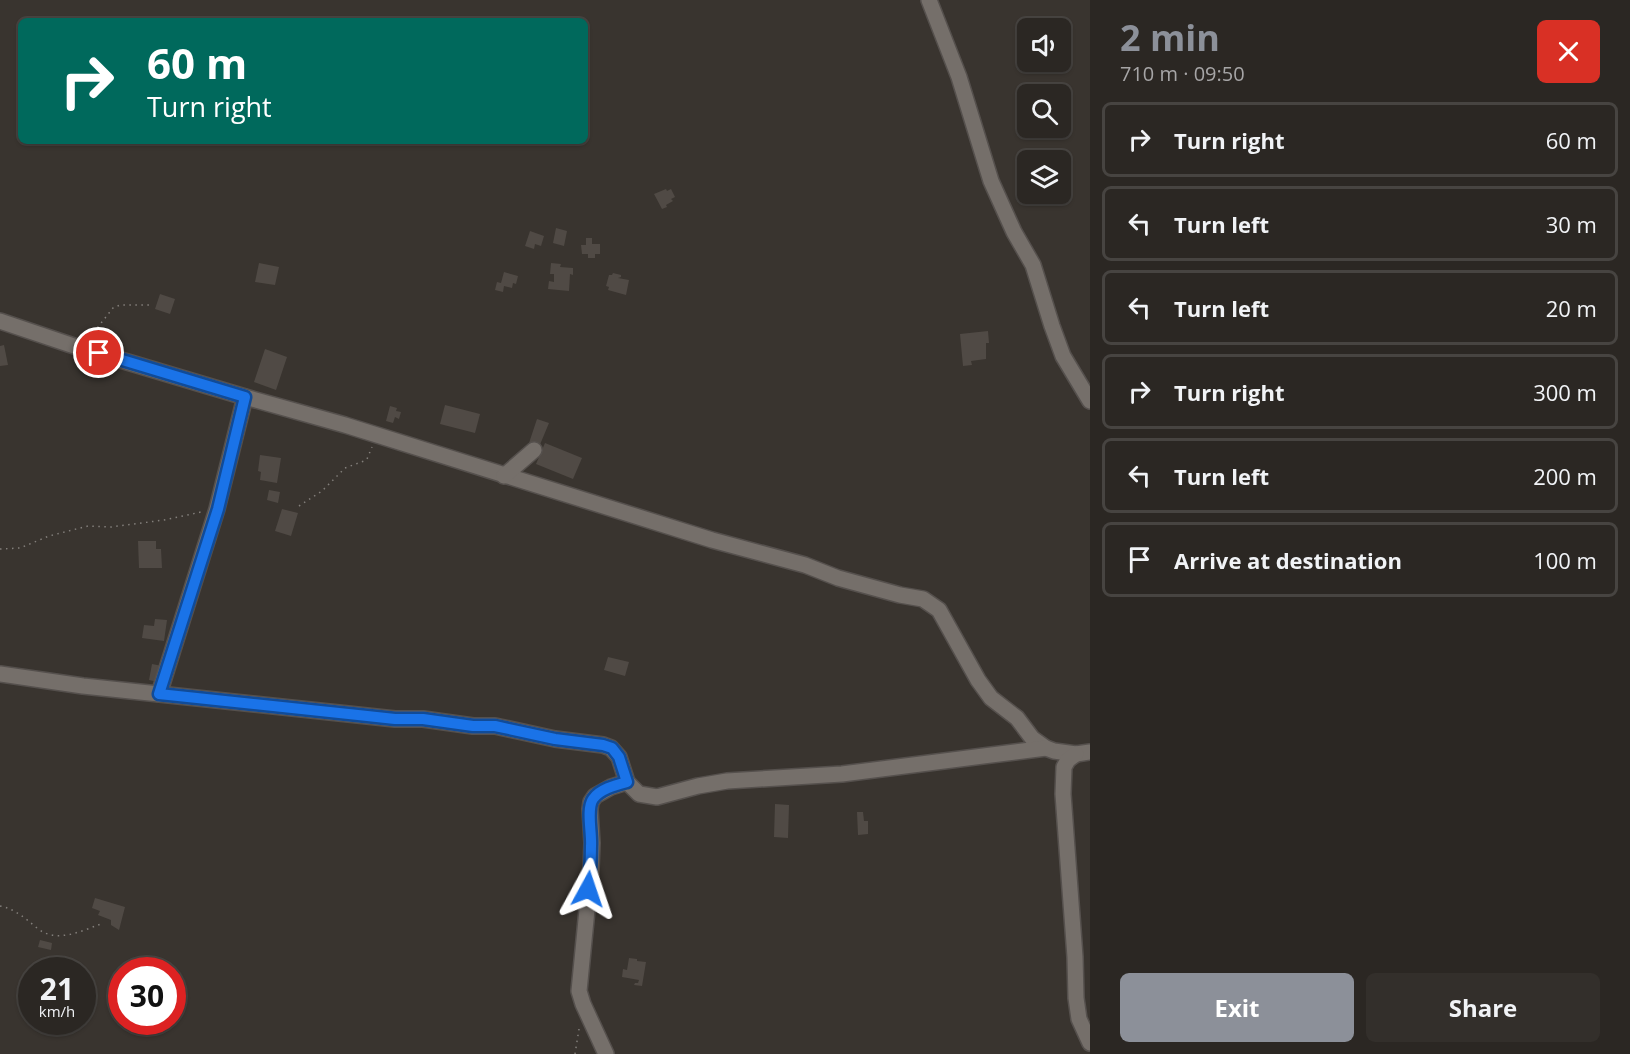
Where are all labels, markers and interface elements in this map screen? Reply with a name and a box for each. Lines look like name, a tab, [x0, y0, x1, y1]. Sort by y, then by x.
text: 2 min	[1120, 13, 1220, 62]
map controls	[1017, 18, 1071, 204]
button: sound	[1017, 18, 1071, 72]
button: close	[1537, 20, 1600, 83]
text: 60 m	[147, 34, 247, 91]
icon: right	[48, 42, 126, 120]
text: 710 m · 09:50	[1120, 60, 1245, 87]
button: search	[1017, 84, 1071, 138]
text: Turn right	[147, 88, 272, 125]
icon: right	[1123, 123, 1156, 156]
text: Turn right	[1174, 125, 1285, 155]
text: 60 m	[1546, 125, 1597, 155]
button: layers	[1017, 150, 1071, 204]
icon: left	[1123, 207, 1156, 240]
text: Turn left	[1174, 209, 1269, 239]
text: 30 m	[1546, 209, 1597, 239]
icon: left	[1123, 291, 1156, 324]
text: Turn left	[1174, 293, 1269, 323]
text: 20 m	[1546, 293, 1597, 323]
pin	[73, 327, 124, 378]
icon: arrive	[82, 336, 115, 369]
icon: right	[1123, 375, 1156, 408]
text: Turn right	[1174, 377, 1285, 407]
text: 300 m	[1533, 377, 1597, 407]
icon: left	[1123, 459, 1156, 492]
text: Turn left	[1174, 461, 1269, 491]
text: 200 m	[1533, 461, 1597, 491]
icon: arrive	[1123, 543, 1156, 576]
text: Arrive at destination	[1174, 545, 1402, 575]
text: 100 m	[1533, 545, 1597, 575]
position arrow	[556, 857, 620, 921]
speed limit sign: 30	[108, 957, 186, 1035]
text: 21	[40, 968, 74, 1009]
button: Exit	[1120, 973, 1354, 1042]
button: Share	[1366, 973, 1600, 1042]
text: km/h	[39, 1001, 75, 1021]

